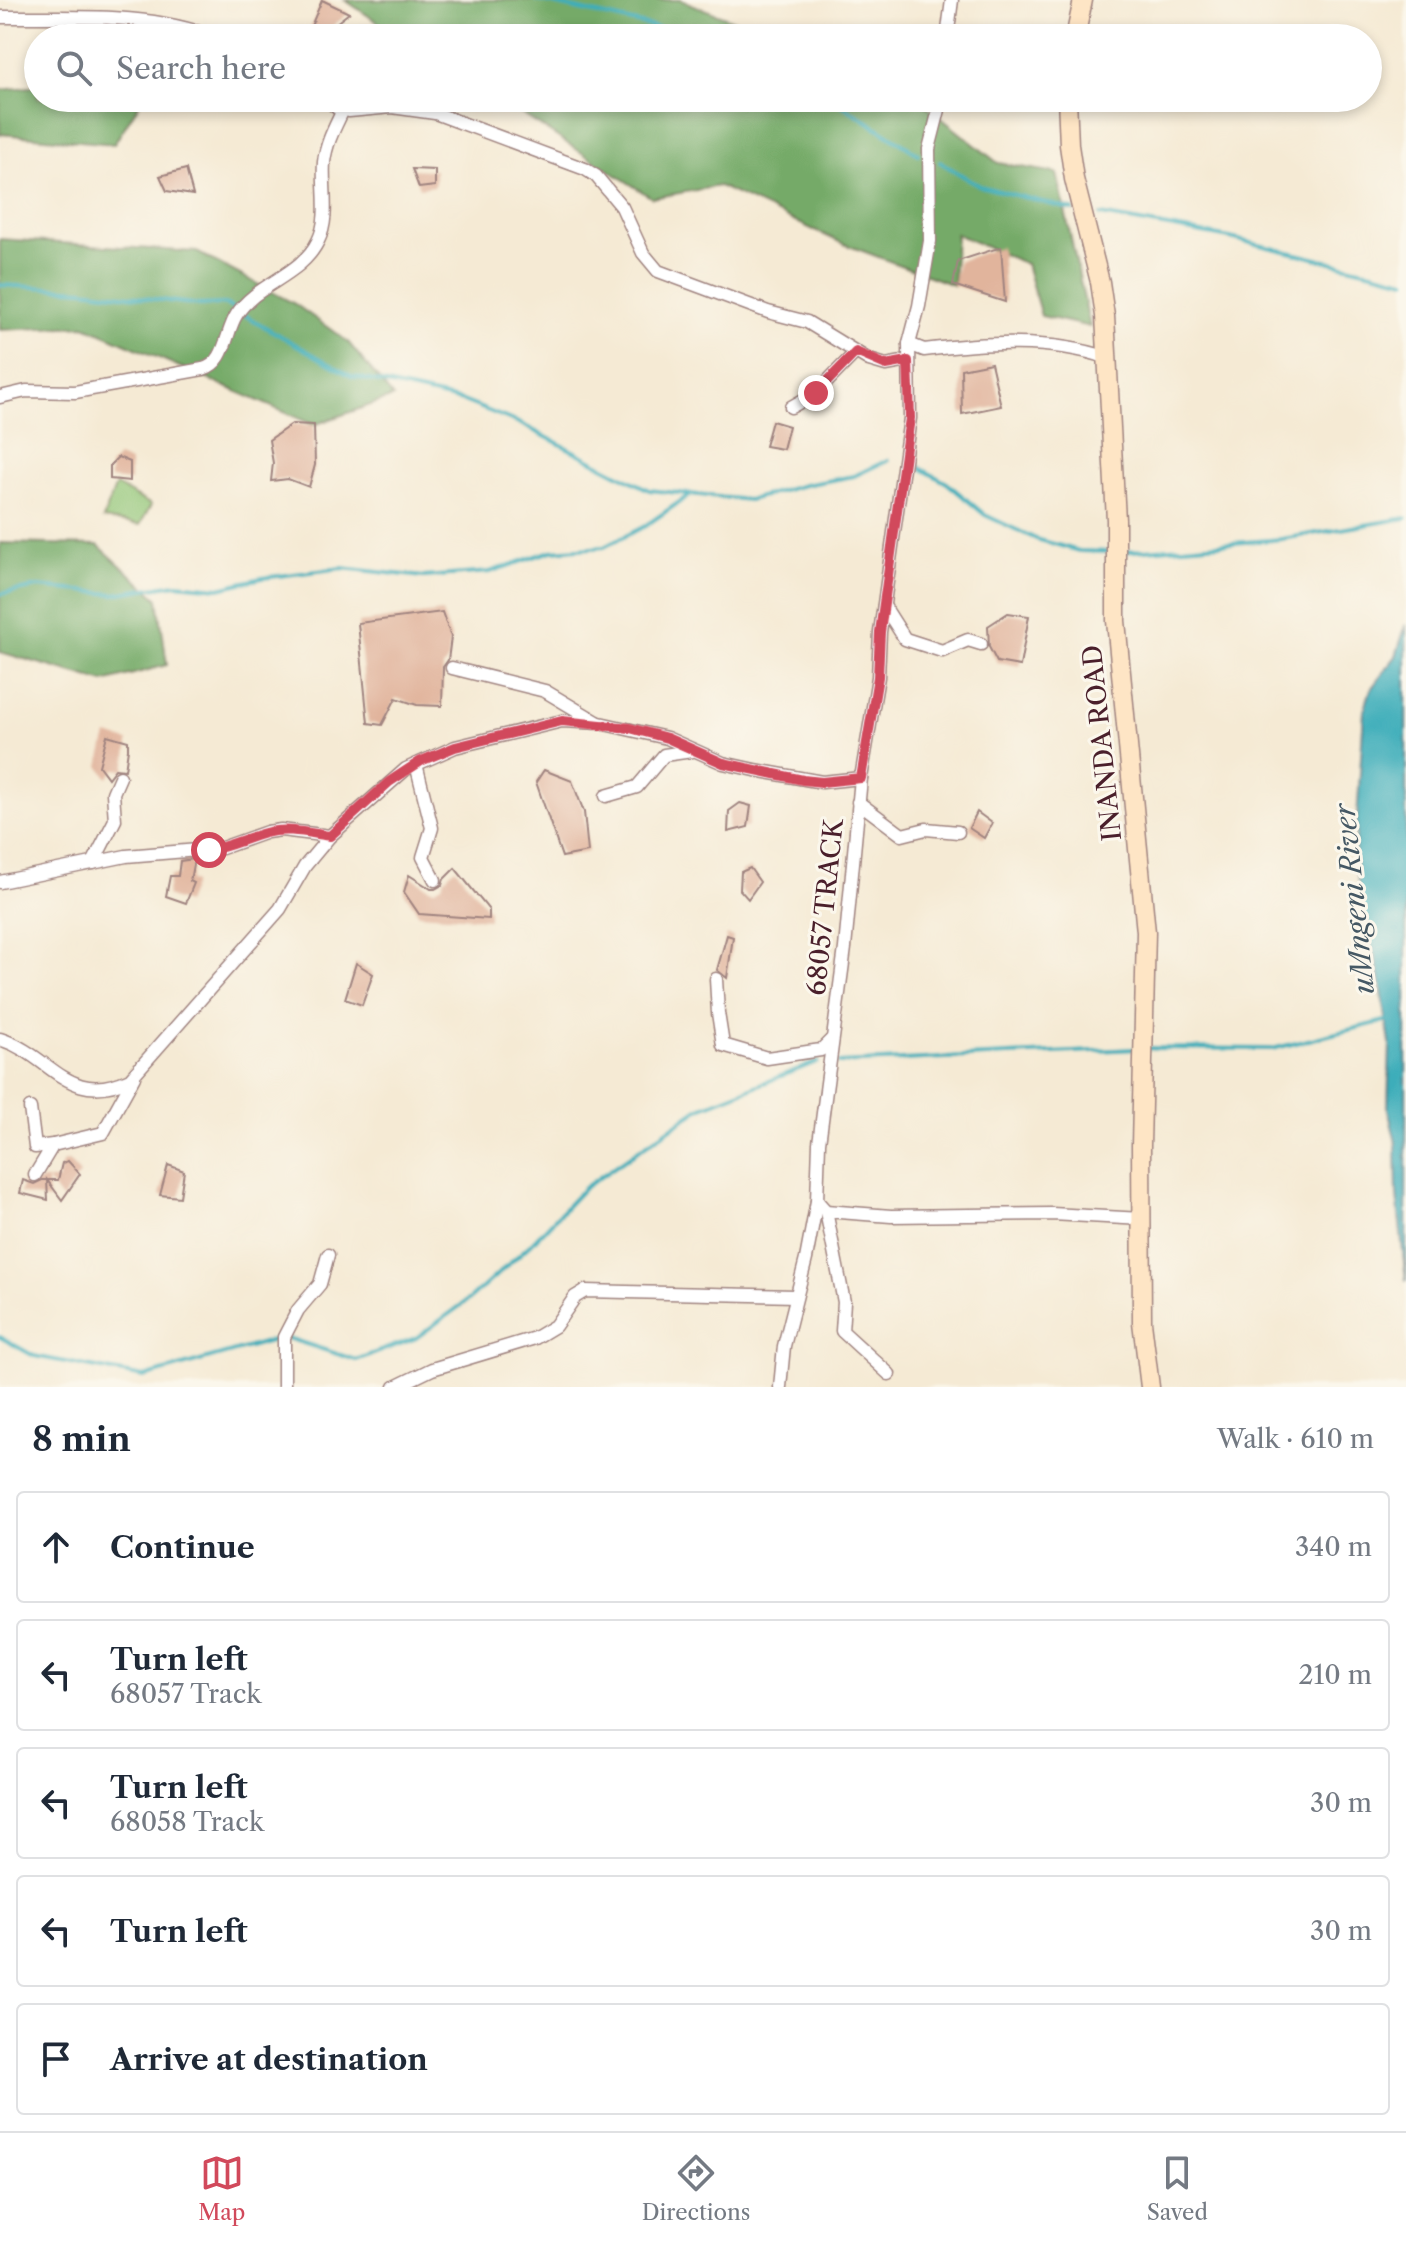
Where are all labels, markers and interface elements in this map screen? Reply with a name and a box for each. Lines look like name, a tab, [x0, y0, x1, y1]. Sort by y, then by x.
search box	[24, 24, 1382, 112]
icon: search	[52, 46, 96, 90]
text: Search here	[116, 50, 286, 87]
route end	[798, 375, 834, 411]
street label: INANDA ROAD	[1076, 643, 1128, 843]
water label: uMngeni River	[1327, 800, 1381, 996]
street label: 68057 TRACK	[800, 816, 850, 997]
route start	[191, 832, 227, 868]
text: 8 min	[32, 1418, 131, 1460]
text: Walk · 610 m	[1217, 1423, 1374, 1455]
icon: ahead	[34, 1525, 78, 1569]
text: Continue	[110, 1529, 255, 1566]
text: 340 m	[1295, 1531, 1372, 1563]
text: Turn left	[110, 1641, 247, 1678]
icon: left	[34, 1653, 78, 1697]
text: 210 m	[1299, 1659, 1372, 1691]
text: 68057 Track	[110, 1678, 261, 1710]
text: Turn left	[110, 1769, 247, 1806]
icon: left	[34, 1781, 78, 1825]
text: 30 m	[1310, 1787, 1372, 1819]
text: 68058 Track	[110, 1806, 264, 1838]
icon: left	[34, 1909, 78, 1953]
text: Turn left	[110, 1913, 247, 1950]
text: 30 m	[1310, 1915, 1372, 1947]
icon: arrive	[34, 2037, 78, 2081]
text: Arrive at destination	[110, 2041, 428, 2078]
tab: Map	[198, 2151, 245, 2226]
tab: Directions	[642, 2151, 750, 2226]
tab: Saved	[1147, 2151, 1208, 2226]

